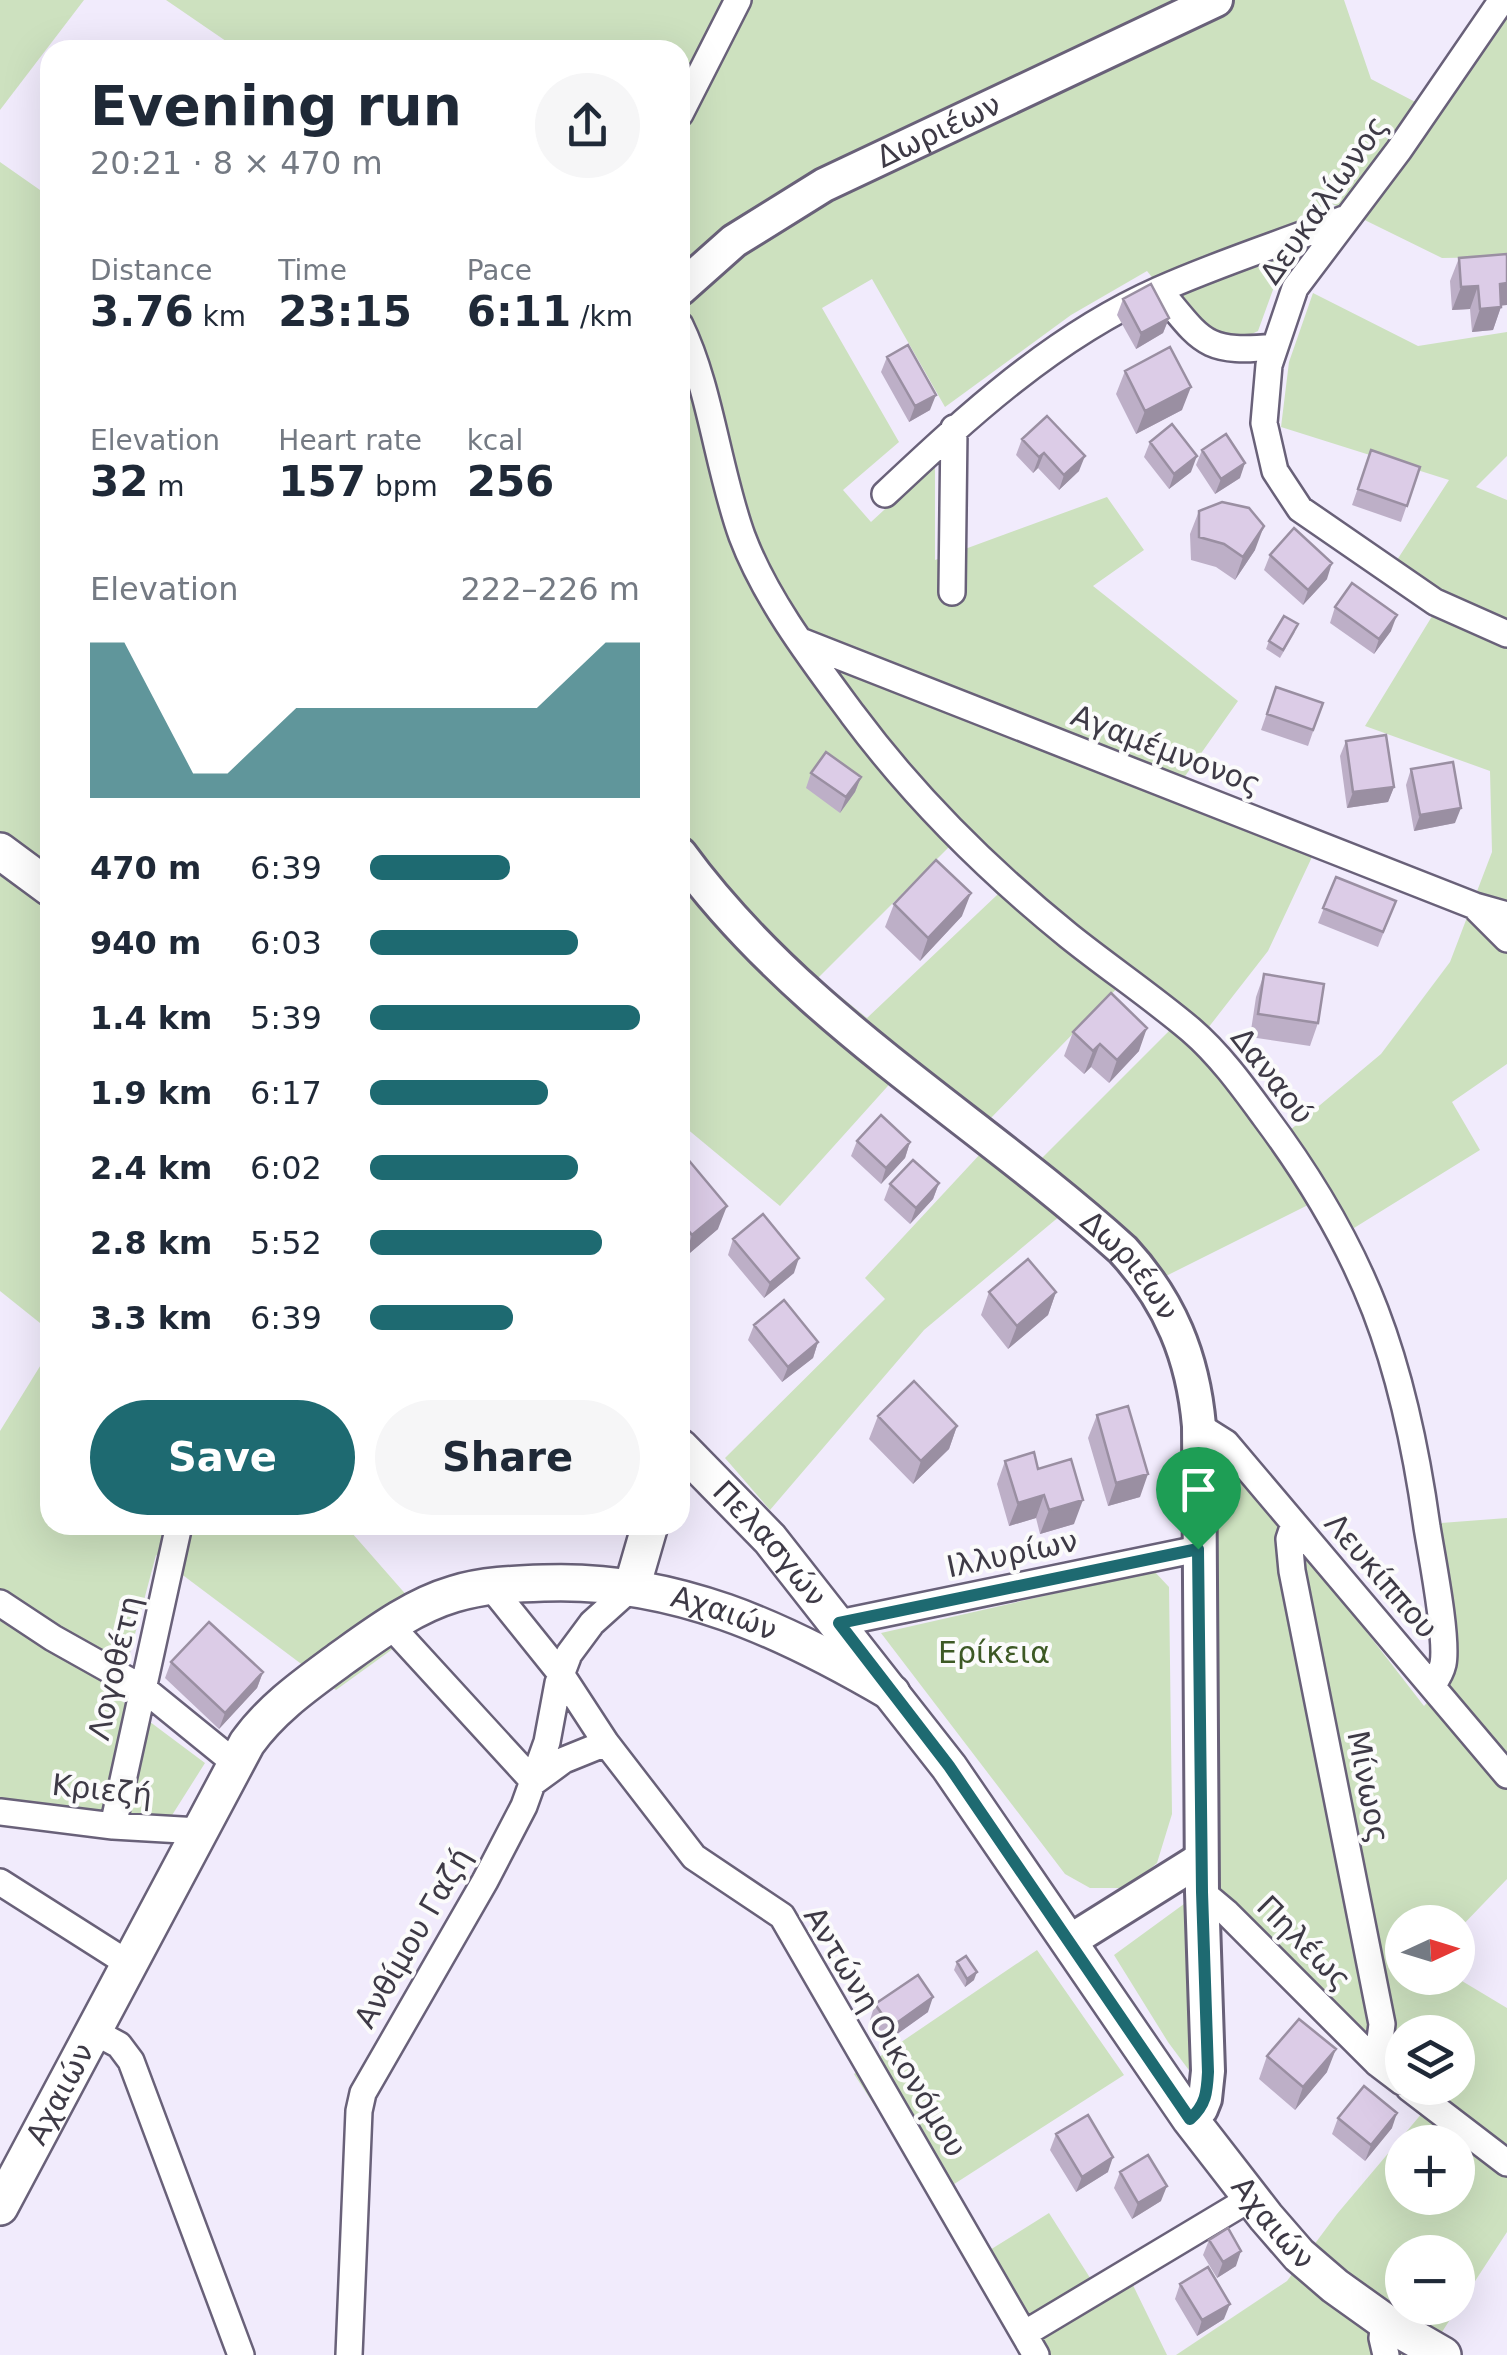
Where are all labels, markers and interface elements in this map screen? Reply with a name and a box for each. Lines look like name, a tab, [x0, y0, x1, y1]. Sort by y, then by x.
button: share	[535, 73, 640, 178]
text: Evening run	[90, 74, 462, 138]
street label: Δωριέων	[871, 86, 1006, 175]
street label: Δευκαλίωνος	[1253, 109, 1395, 291]
text: 20:21 · 8 × 470 m	[90, 144, 383, 182]
text: Distance	[90, 254, 212, 287]
text: Time	[278, 254, 347, 287]
text: Pace	[467, 254, 532, 287]
text: 3.76	[90, 287, 194, 336]
text: 23:15	[278, 287, 412, 336]
text: 6:11	[467, 287, 571, 336]
text: km	[194, 300, 246, 333]
text: /km	[571, 300, 633, 333]
text: Elevation	[90, 424, 220, 457]
text: Heart rate	[278, 424, 422, 457]
text: kcal	[467, 424, 523, 457]
text: 32	[90, 457, 148, 506]
text: 157	[278, 457, 366, 506]
text: 256	[467, 457, 554, 506]
text: m	[148, 470, 185, 503]
text: bpm	[366, 470, 438, 503]
text: Elevation	[90, 570, 239, 608]
text: 222–226 m	[461, 570, 640, 608]
street label: Αγαμέμνονος	[1066, 697, 1266, 802]
text: 470 m	[90, 849, 201, 887]
text: 6:39	[250, 849, 322, 887]
text: 940 m	[90, 924, 201, 962]
text: 6:03	[250, 924, 322, 962]
text: 1.4 km	[90, 999, 212, 1037]
text: 5:39	[250, 999, 322, 1037]
street label: Δαναού	[1224, 1021, 1321, 1131]
text: 1.9 km	[90, 1074, 212, 1112]
text: 6:17	[250, 1074, 322, 1112]
text: 2.4 km	[90, 1149, 212, 1187]
text: 6:02	[250, 1149, 322, 1187]
street label: Δωριέων	[1074, 1203, 1186, 1325]
text: 2.8 km	[90, 1224, 212, 1262]
text: 5:52	[250, 1224, 322, 1262]
text: 3.3 km	[90, 1299, 212, 1337]
text: 6:39	[250, 1299, 322, 1337]
button: Save	[90, 1400, 355, 1515]
button: Share	[375, 1400, 640, 1515]
pin	[1156, 1447, 1241, 1550]
icon: arrive	[1171, 1462, 1226, 1517]
street label: Πελασγών	[706, 1473, 834, 1613]
street label: Λευκίππου	[1318, 1506, 1445, 1645]
street label: Ιλλυρίων	[943, 1523, 1080, 1584]
street label: Αχαιών	[668, 1579, 782, 1648]
street label: Λογοθέτη	[81, 1593, 148, 1743]
park label: Ερίκεια	[938, 1635, 1050, 1670]
street label: Μίνωος	[1340, 1728, 1397, 1846]
street label: Κριεζή	[50, 1767, 154, 1812]
street label: Ανθίμου Γαζή	[347, 1842, 478, 2034]
street label: Πηλέως	[1250, 1888, 1359, 1997]
street label: Αντώνη Οικονόμου	[797, 1900, 974, 2163]
north arrow	[1385, 1905, 1475, 1995]
map controls	[1385, 1905, 1475, 2325]
button: layers	[1385, 2015, 1475, 2105]
street label: Αχαιών	[18, 2037, 101, 2150]
button: +	[1385, 2125, 1475, 2215]
street label: Αχαιών	[1224, 2170, 1321, 2277]
button: −	[1385, 2235, 1475, 2325]

